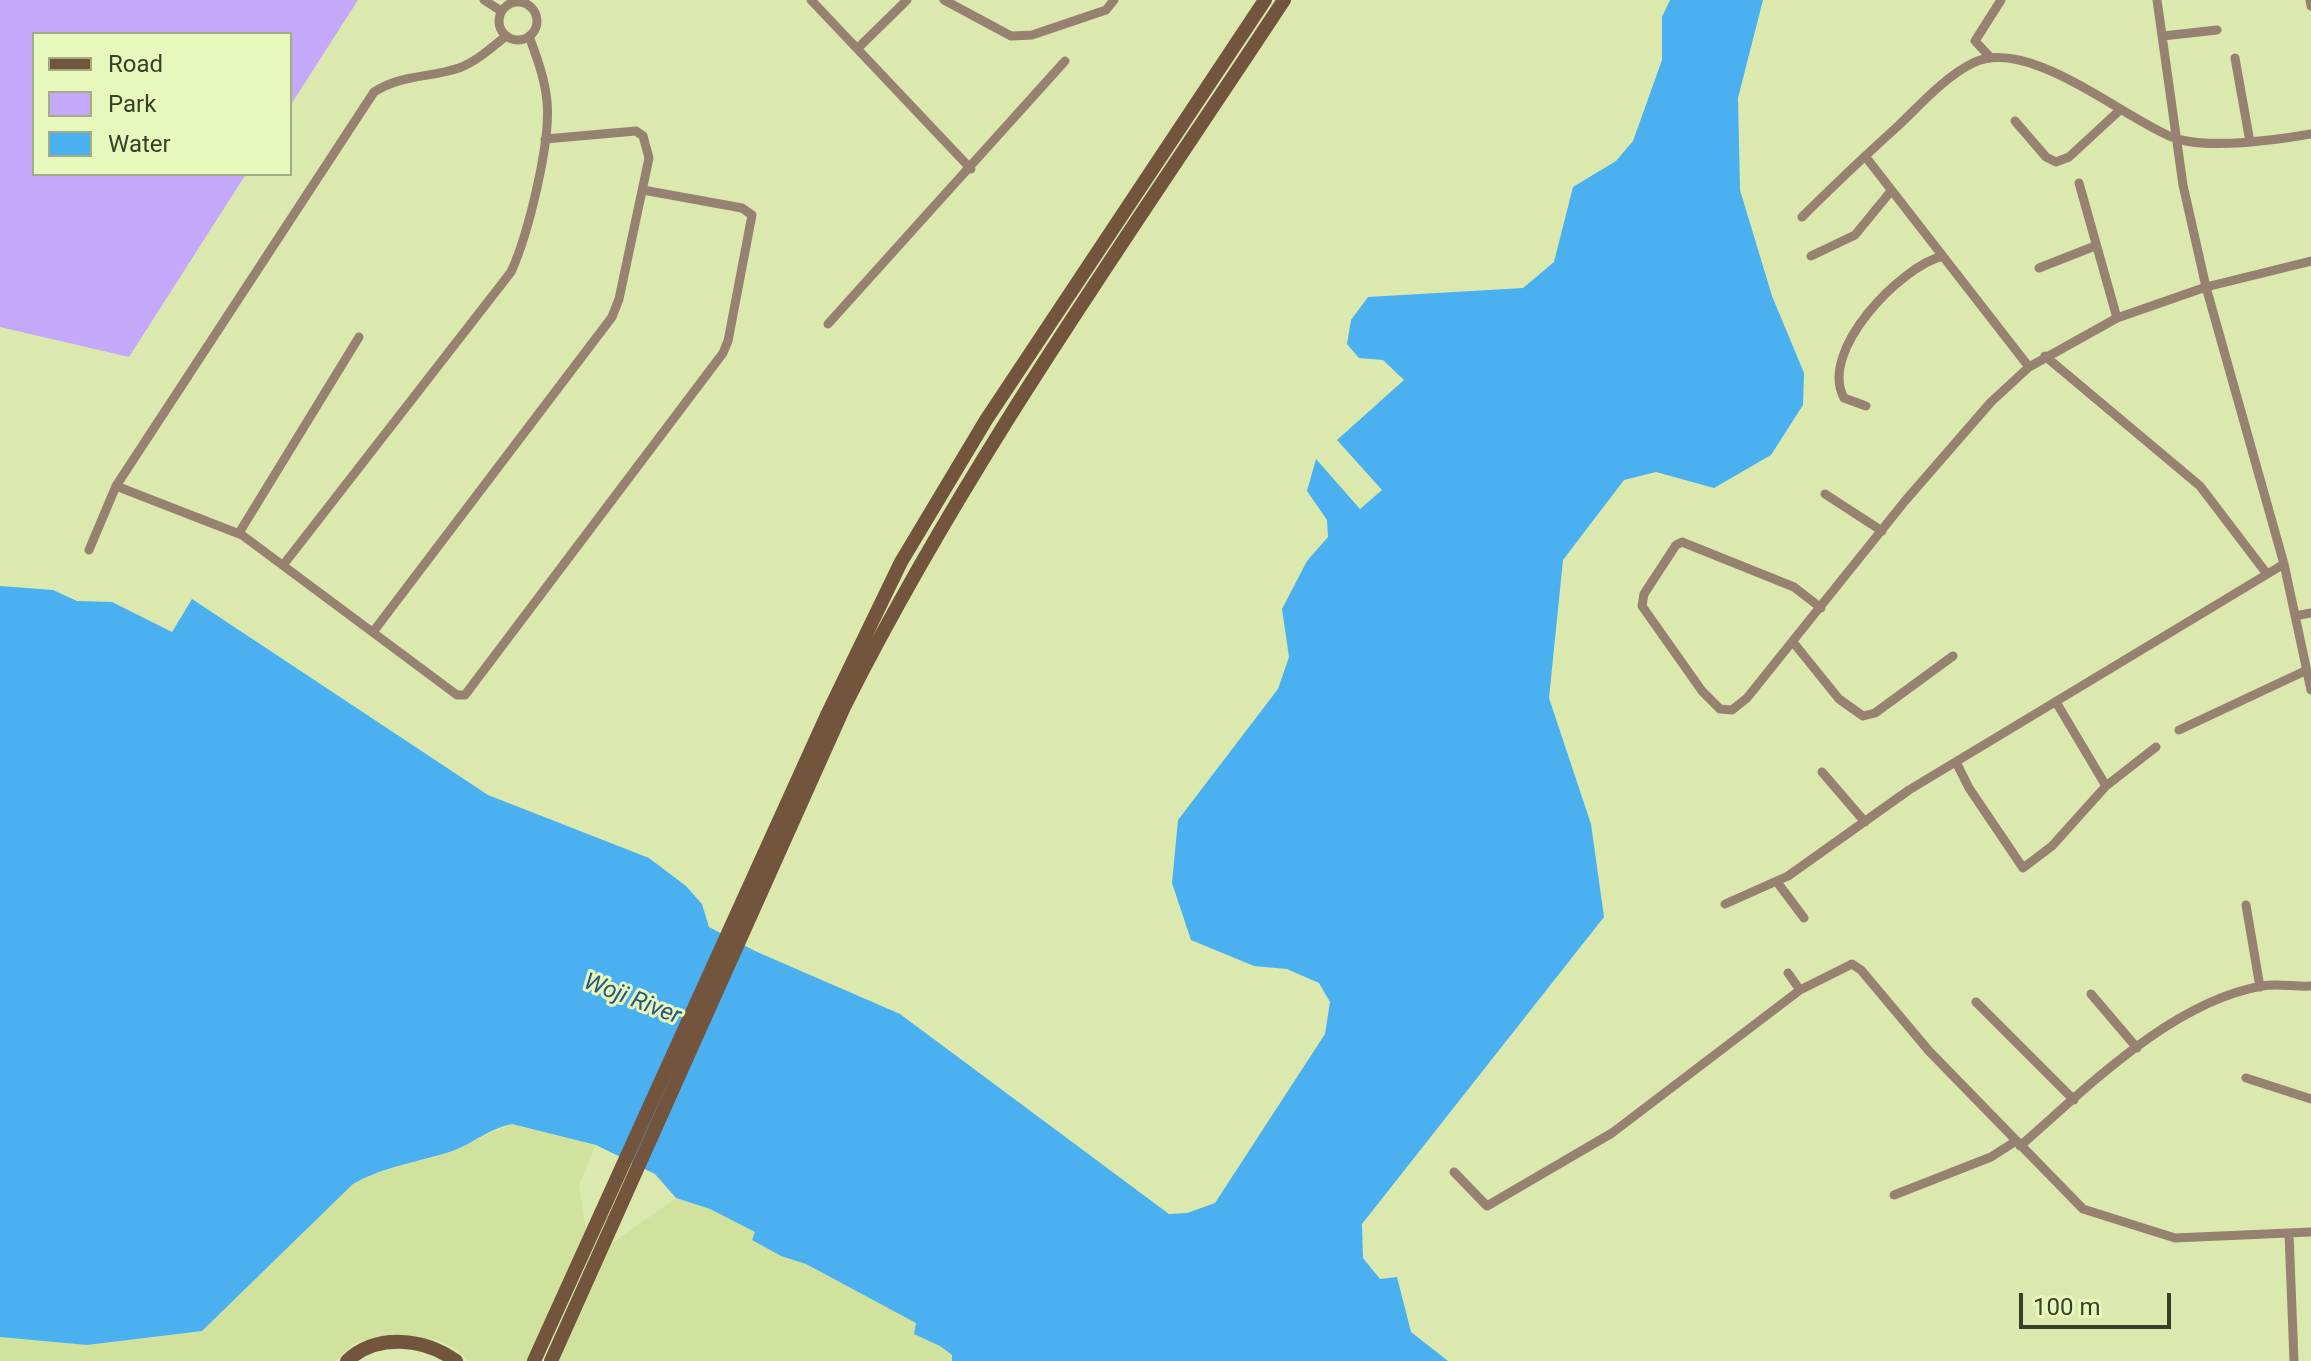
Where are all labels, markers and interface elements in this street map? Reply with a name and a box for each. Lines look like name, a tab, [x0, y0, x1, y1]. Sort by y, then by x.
legend	[32, 32, 292, 176]
text: Road	[108, 50, 163, 78]
text: Park	[108, 90, 156, 118]
text: Water	[108, 130, 171, 158]
water label: Woji River	[579, 968, 685, 1032]
scale bar	[2023, 1277, 2175, 1327]
text: 100 m	[2033, 1293, 2100, 1321]

